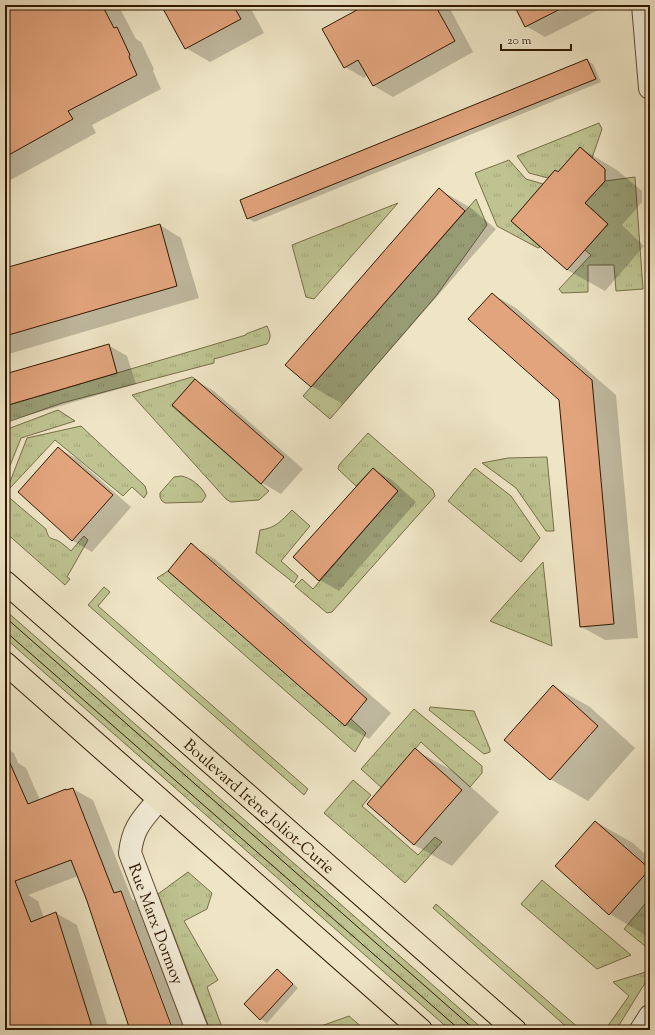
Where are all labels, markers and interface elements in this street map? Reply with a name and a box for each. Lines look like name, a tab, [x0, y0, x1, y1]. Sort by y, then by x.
scale bar	[501, 26, 571, 52]
text: 20 m	[507, 32, 532, 50]
street label: Boulevard Irène Joliot-Curie	[177, 735, 339, 880]
street label: Rue Marx Dormoy	[121, 861, 188, 988]

